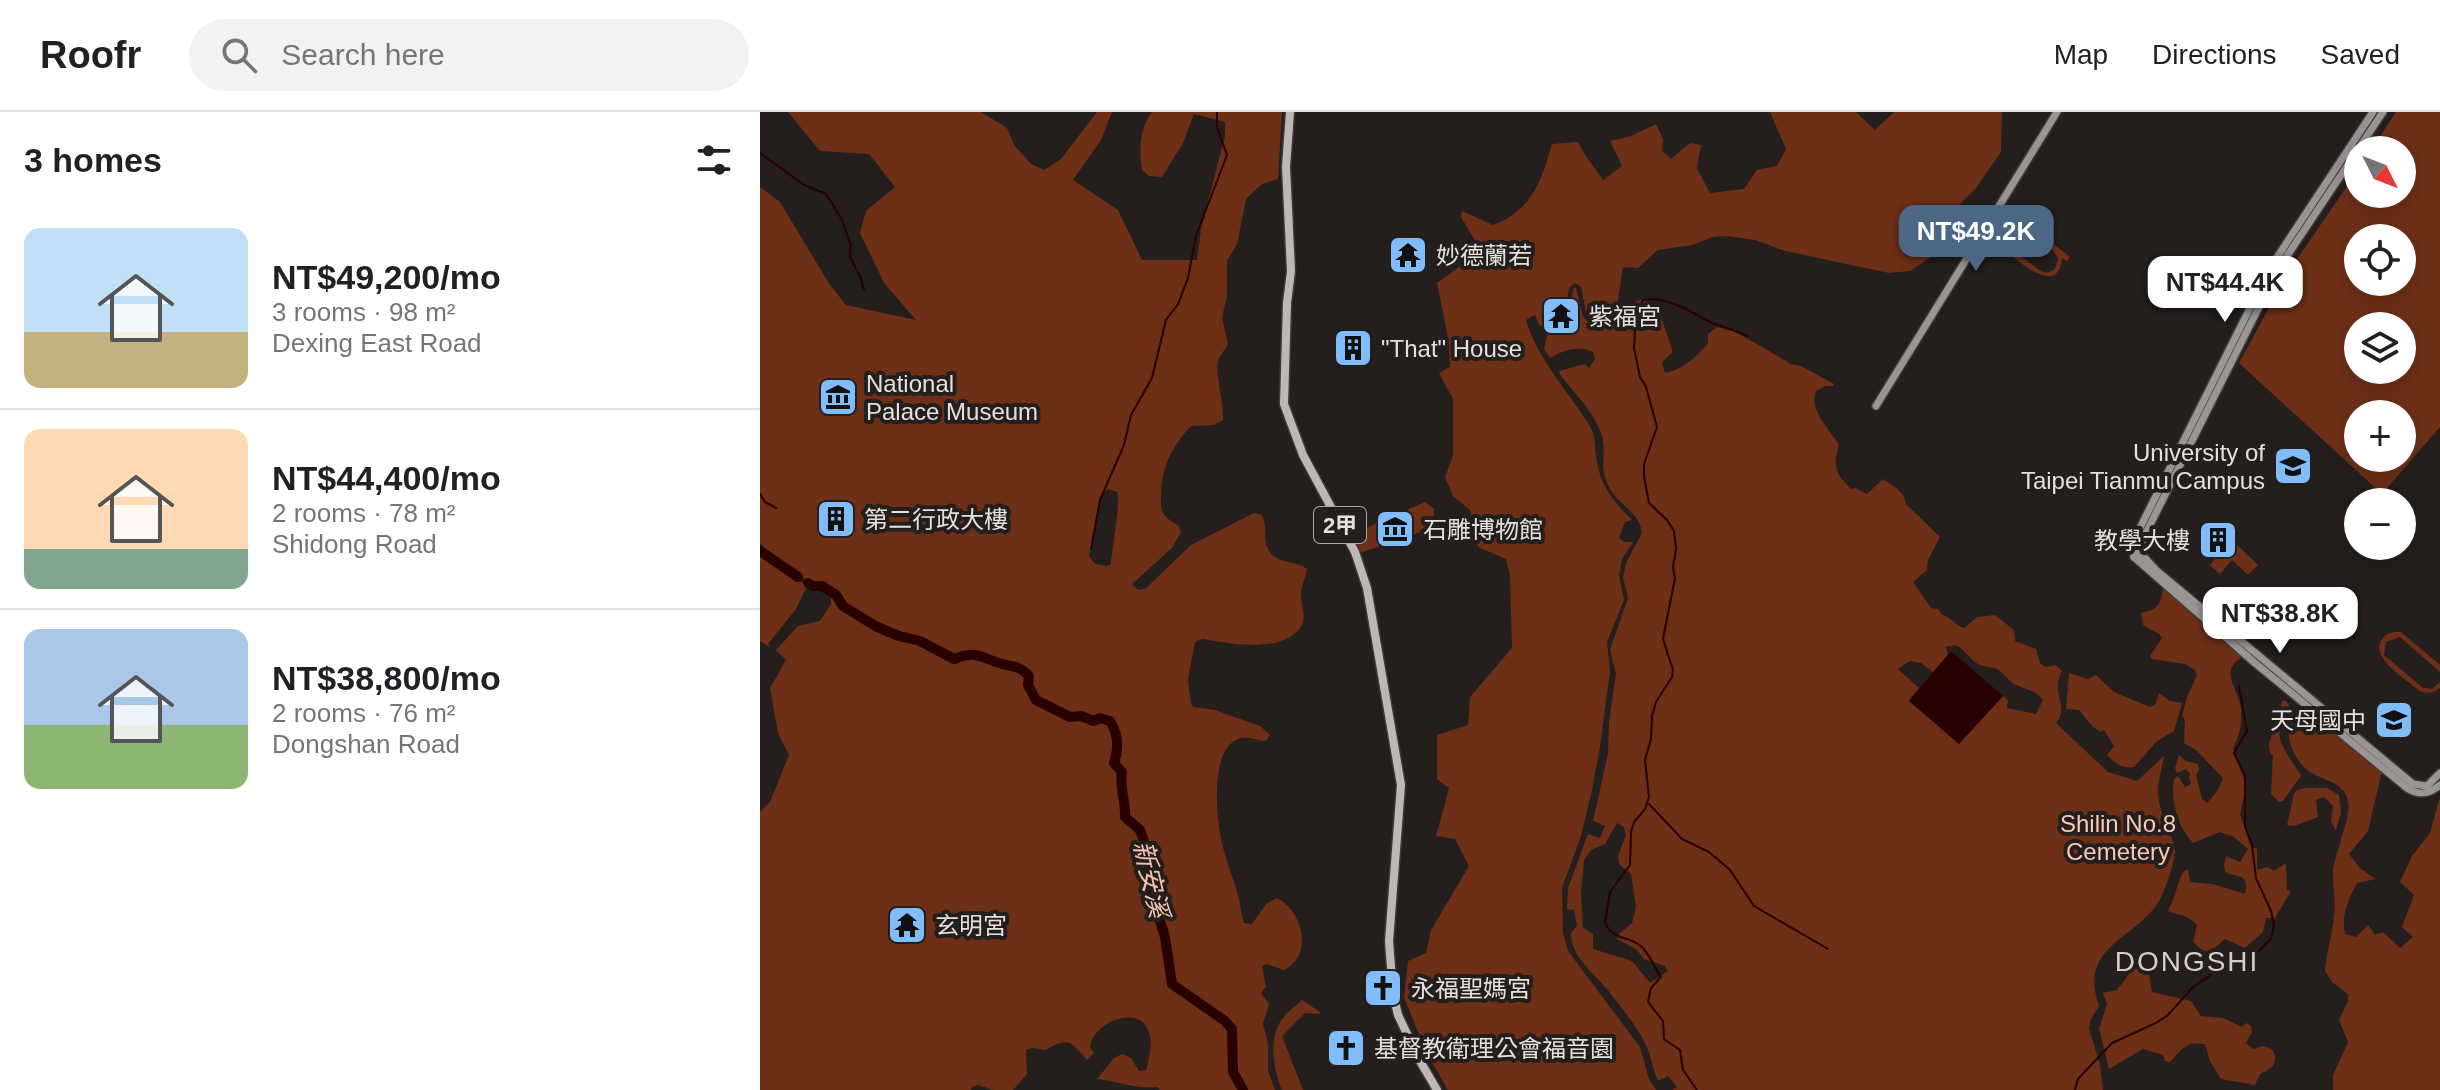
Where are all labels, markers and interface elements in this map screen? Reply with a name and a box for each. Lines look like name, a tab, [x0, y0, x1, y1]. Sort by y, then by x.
search box	[189, 19, 749, 91]
icon: search	[217, 33, 261, 77]
text: Roofr	[40, 34, 141, 76]
text: Search here	[281, 38, 445, 71]
text: Map	[2054, 39, 2108, 70]
text: Directions	[2152, 39, 2277, 70]
text: Saved	[2321, 39, 2400, 70]
north arrow	[2344, 136, 2416, 208]
map controls	[2344, 136, 2416, 560]
icon: filters	[692, 138, 736, 182]
text: 3 homes	[24, 141, 162, 179]
pin: NT$49.2K	[1893, 205, 2059, 273]
text: NT$49.2K	[1917, 216, 2035, 246]
button: locate	[2344, 224, 2416, 296]
temple icon: 妙德蘭若	[1387, 234, 1429, 276]
place label: 妙德蘭若	[1436, 242, 1532, 269]
pin: NT$44.4K	[2142, 256, 2308, 324]
text: NT$49,200/mo	[272, 258, 501, 296]
icon: home	[88, 260, 184, 356]
text: NT$44.4K	[2166, 267, 2284, 297]
temple icon: 紫福宮	[1540, 295, 1582, 337]
text: 3 rooms · 98 m²	[272, 297, 456, 327]
place label: 紫福宮	[1589, 303, 1661, 330]
button: layers	[2344, 312, 2416, 384]
building icon: "That" House	[1332, 327, 1374, 369]
text: Dexing East Road	[272, 328, 482, 358]
place label: "That" House	[1381, 335, 1522, 362]
place label: National Palace Museum	[866, 370, 1038, 425]
museum icon: National Palace Museum	[817, 376, 859, 418]
button: +	[2344, 400, 2416, 472]
place label: University of Taipei Tianmu Campus	[2021, 439, 2265, 494]
school or university icon: University of Taipei Tianmu Campus	[2272, 445, 2314, 487]
text: NT$44,400/mo	[272, 459, 501, 497]
icon: home	[88, 461, 184, 557]
button: −	[2344, 488, 2416, 560]
text: 2 rooms · 78 m²	[272, 498, 456, 528]
building icon: 第二行政大樓	[815, 498, 857, 540]
place label: 第二行政大樓	[864, 506, 1008, 533]
road number: 2甲	[1314, 507, 1366, 543]
museum icon: 石雕博物館	[1374, 508, 1416, 550]
place label: 石雕博物館	[1423, 516, 1543, 543]
building icon: 教學大樓	[2197, 519, 2239, 561]
place label: 教學大樓	[2094, 527, 2190, 554]
text: Shidong Road	[272, 529, 437, 559]
pin: NT$38.8K	[2197, 587, 2363, 655]
text: NT$38.8K	[2221, 598, 2339, 628]
text: NT$38,800/mo	[272, 659, 501, 697]
icon: home	[88, 661, 184, 757]
text: 2 rooms · 76 m²	[272, 698, 456, 728]
school or university icon: 天母國中	[2373, 699, 2415, 741]
place label: 天母國中	[2270, 707, 2366, 734]
text: Dongshan Road	[272, 729, 460, 759]
park label: Shilin No.8 Cemetery	[2060, 810, 2176, 865]
water label: 新安溪	[1128, 838, 1175, 924]
temple icon: 玄明宮	[886, 904, 928, 946]
place label: 玄明宮	[935, 912, 1007, 939]
district label: DONGSHI	[2115, 946, 2259, 977]
church icon: 永福聖媽宮	[1362, 967, 1404, 1009]
place label: 永福聖媽宮	[1411, 975, 1531, 1002]
church icon: 基督教衛理公會福音園	[1325, 1027, 1367, 1069]
place label: 基督教衛理公會福音園	[1374, 1035, 1614, 1062]

